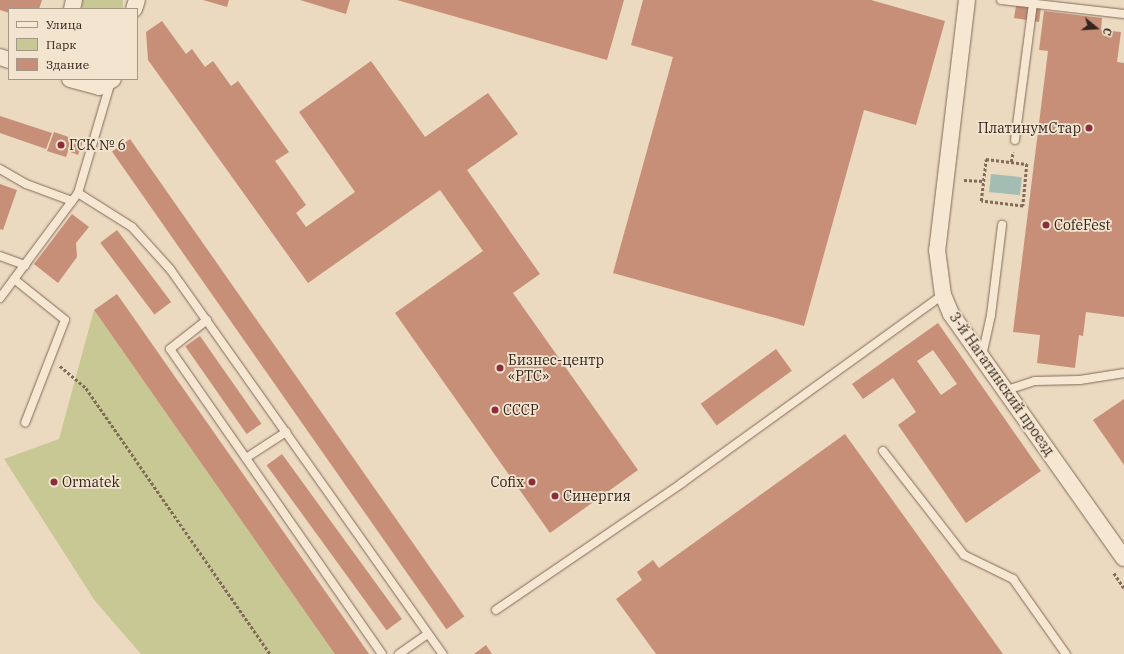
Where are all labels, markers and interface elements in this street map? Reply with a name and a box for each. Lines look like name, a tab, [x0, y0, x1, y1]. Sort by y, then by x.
legend	[8, 8, 138, 80]
north arrow	[1076, 8, 1116, 48]
text: Улица	[46, 17, 82, 32]
text: С	[1100, 26, 1115, 37]
text: Парк	[46, 37, 76, 52]
text: Здание	[46, 57, 89, 72]
place label: ПлатинумСтар	[978, 120, 1081, 136]
marker: ПлатинумСтар	[1084, 123, 1094, 133]
place label: ГСК № 6	[69, 137, 126, 153]
marker: ГСК № 6	[56, 140, 66, 150]
place label: CofeFest	[1054, 217, 1110, 233]
marker: CofeFest	[1041, 220, 1051, 230]
street label: 3-й Нагатинский проезд	[946, 309, 1058, 459]
place label: Бизнес-центр «РТС»	[508, 352, 604, 384]
marker: Бизнес-центр «РТС»	[495, 363, 505, 373]
place label: СССР	[503, 402, 539, 418]
marker: СССР	[490, 405, 500, 415]
place label: Ormatek	[62, 474, 120, 490]
place label: Cofix	[491, 474, 524, 490]
marker: Ormatek	[49, 477, 59, 487]
marker: Cofix	[527, 477, 537, 487]
place label: Синергия	[563, 488, 631, 504]
marker: Синергия	[550, 491, 560, 501]

